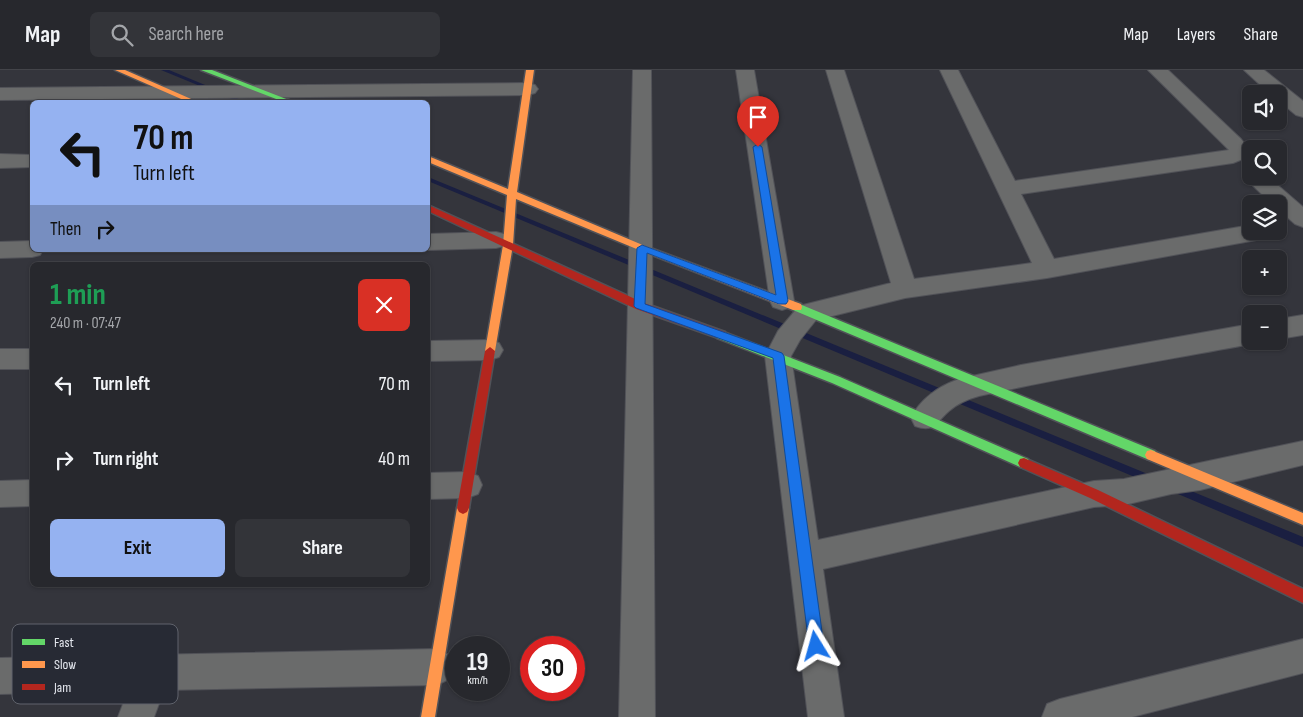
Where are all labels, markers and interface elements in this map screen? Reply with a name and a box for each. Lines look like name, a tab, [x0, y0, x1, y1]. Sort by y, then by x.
search box	[90, 12, 440, 57]
text: Map	[25, 20, 60, 49]
icon: search	[108, 21, 136, 49]
text: Search here	[148, 23, 224, 46]
text: Map	[1124, 24, 1149, 45]
text: Layers	[1177, 24, 1216, 45]
text: Share	[1244, 24, 1278, 45]
map controls	[1242, 85, 1287, 350]
button: sound	[1242, 85, 1287, 130]
pin	[737, 96, 779, 147]
icon: arrive	[744, 103, 772, 131]
text: 70 m	[133, 117, 193, 160]
icon: left	[50, 120, 115, 185]
button: search	[1242, 140, 1287, 185]
text: Turn left	[133, 160, 195, 187]
button: layers	[1242, 195, 1287, 240]
icon: right	[91, 215, 119, 243]
text: Then	[50, 218, 81, 241]
button: +	[1242, 250, 1287, 295]
text: 1 min	[50, 277, 106, 313]
button: close	[358, 279, 410, 331]
button: −	[1242, 305, 1287, 350]
text: 240 m · 07:47	[50, 314, 121, 333]
icon: left	[50, 371, 78, 399]
text: Turn left	[93, 373, 150, 396]
text: 70 m	[379, 373, 410, 396]
icon: right	[50, 446, 78, 474]
text: Turn right	[93, 448, 158, 471]
text: 40 m	[378, 448, 410, 471]
button: Exit	[50, 519, 225, 577]
button: Share	[235, 519, 410, 577]
position arrow	[789, 619, 841, 671]
legend	[12, 624, 178, 704]
text: Fast	[54, 634, 74, 651]
speed limit sign: 30	[520, 636, 585, 701]
text: 19	[467, 647, 488, 678]
text: Slow	[54, 656, 76, 673]
text: km/h	[467, 673, 488, 688]
text: Jam	[53, 679, 71, 696]

